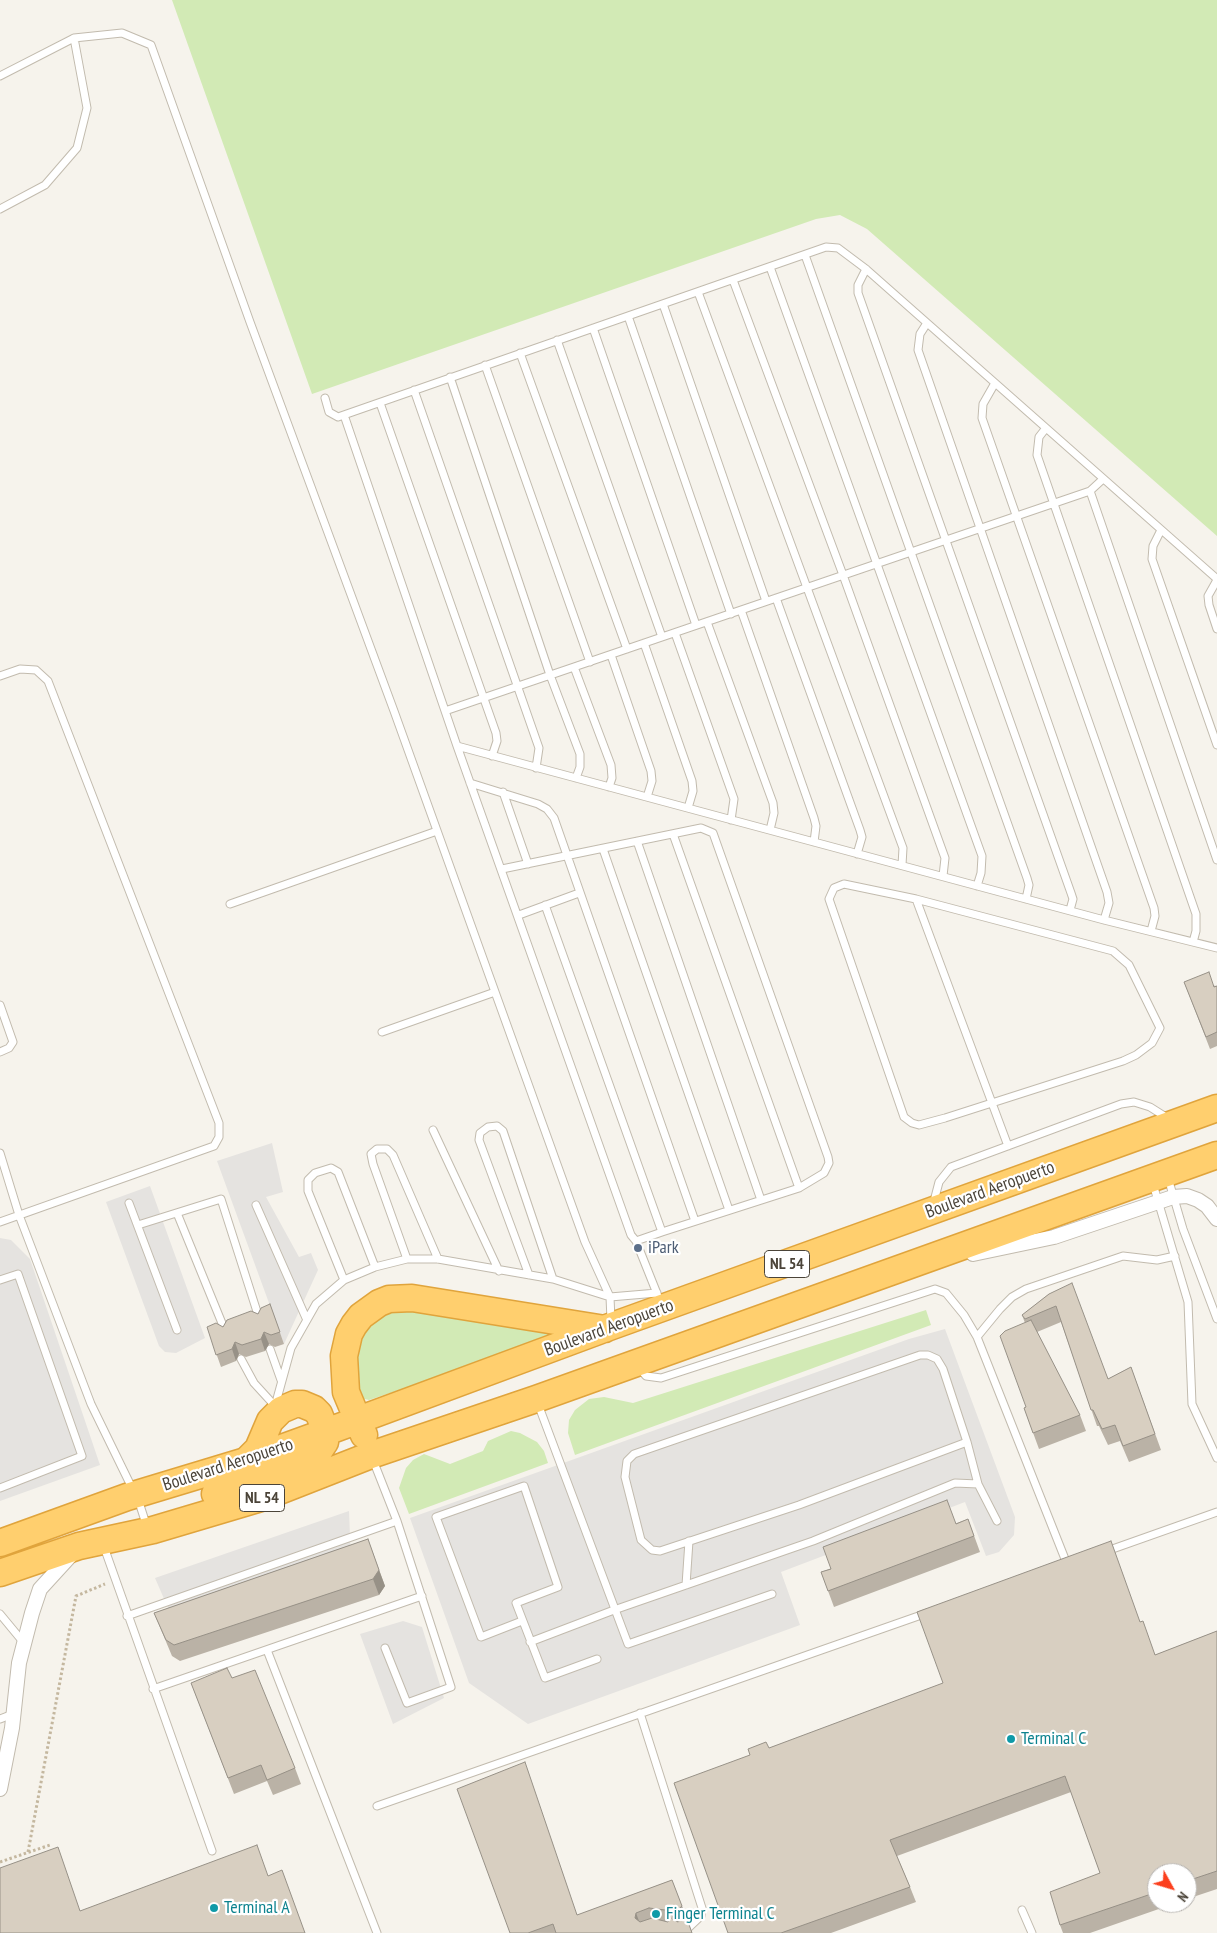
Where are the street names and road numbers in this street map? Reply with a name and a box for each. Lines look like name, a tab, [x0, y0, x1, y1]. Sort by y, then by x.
street label: Boulevard Aeropuerto	[923, 1157, 1057, 1223]
road number: NL 54	[764, 1250, 810, 1278]
street label: Boulevard Aeropuerto	[542, 1295, 676, 1361]
street label: Boulevard Aeropuerto	[160, 1434, 296, 1496]
road number: NL 54	[240, 1485, 284, 1512]

